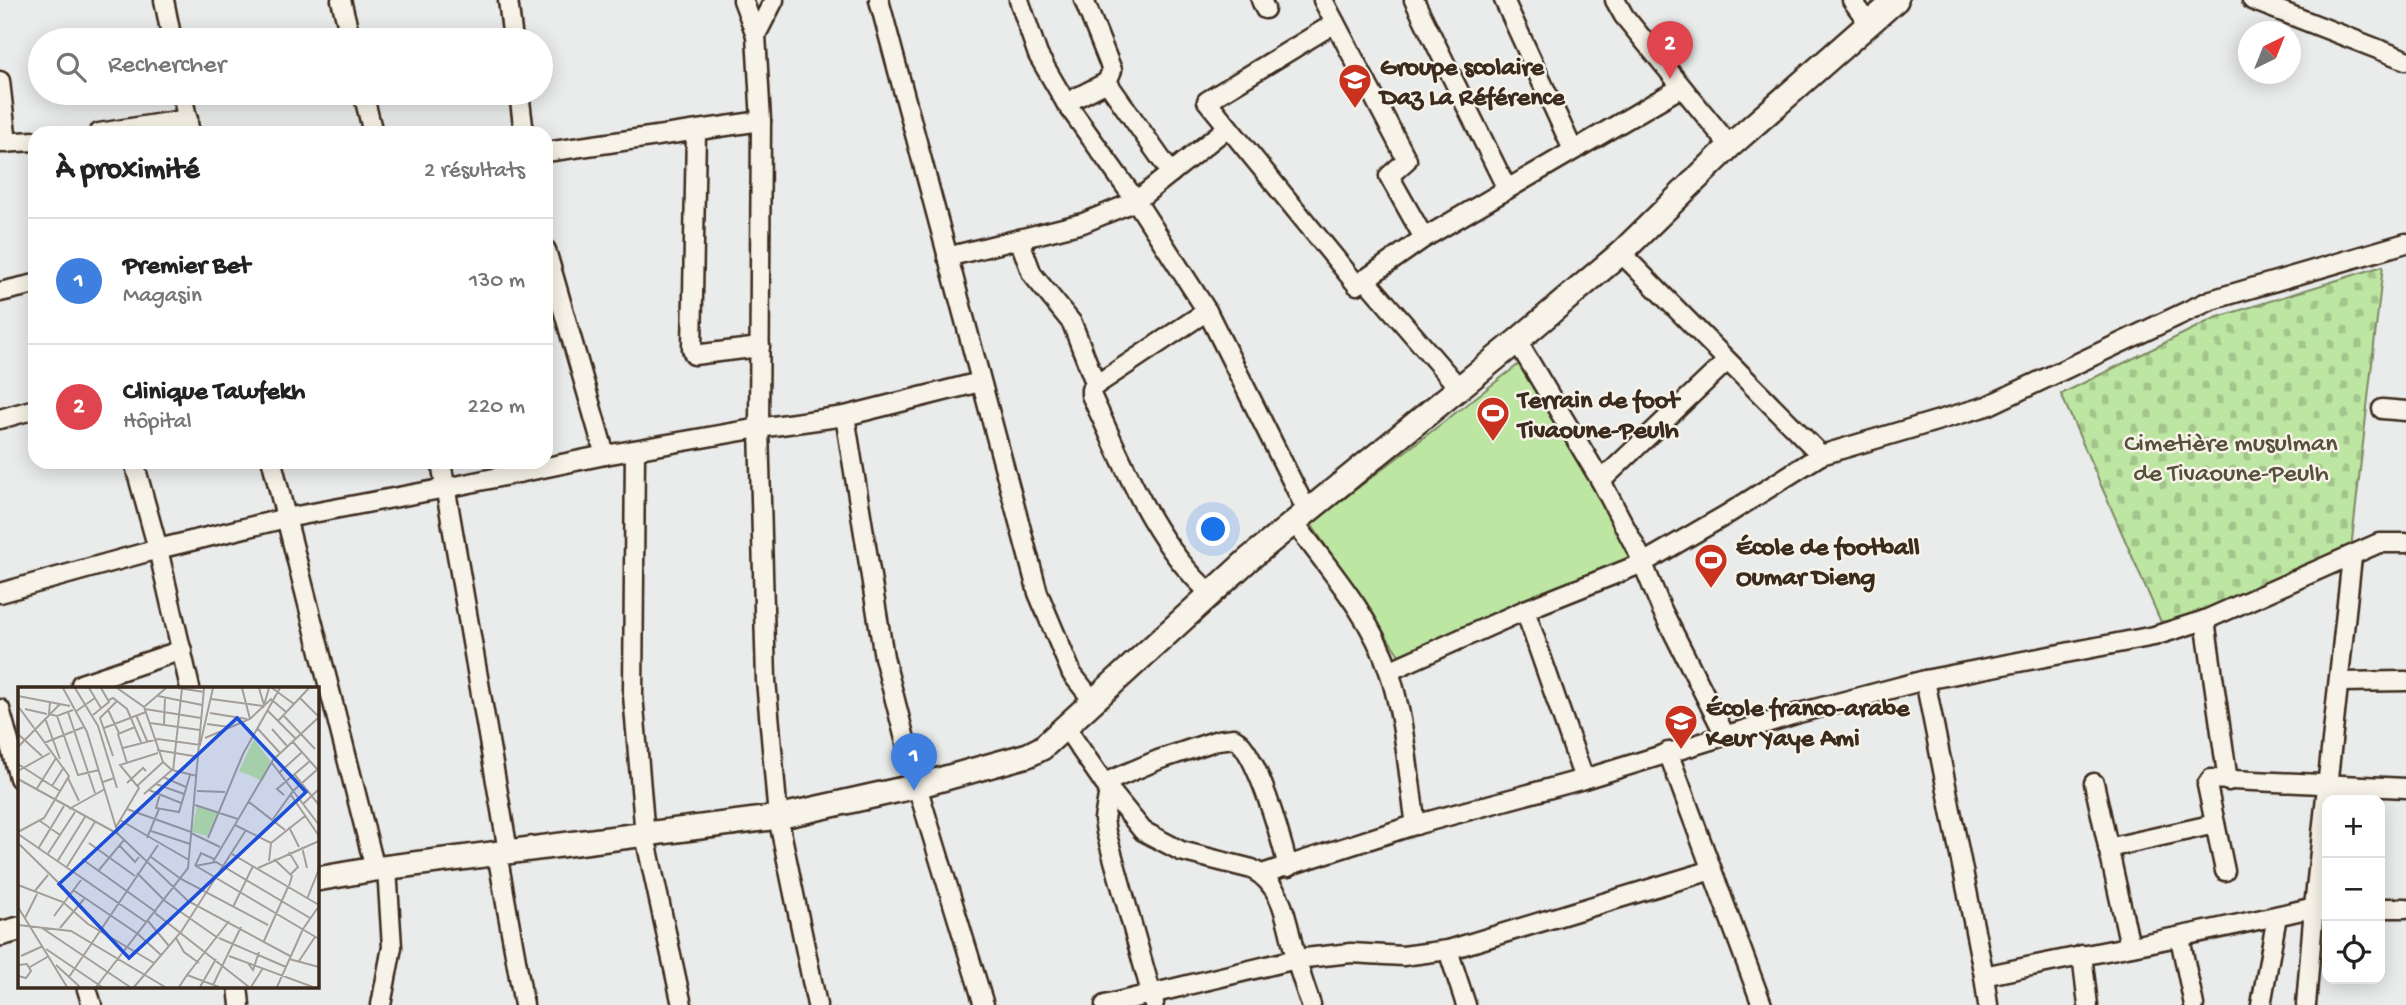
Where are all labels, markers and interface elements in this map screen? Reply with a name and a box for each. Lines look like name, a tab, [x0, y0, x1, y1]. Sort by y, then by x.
pin: 2	[1647, 21, 1693, 79]
north arrow	[2238, 21, 2301, 84]
search box	[28, 28, 553, 105]
icon: search	[52, 48, 90, 86]
text: Rechercher	[108, 51, 226, 82]
place label: Groupe scolaire Daz La Référence	[1378, 54, 1566, 115]
school or university icon: Groupe scolaire Daz La Référence	[1336, 61, 1374, 110]
text: À proximité	[56, 154, 200, 189]
text: 2 résultats	[424, 158, 525, 185]
text: Premier Bet	[123, 252, 250, 283]
text: 1	[74, 268, 84, 295]
text: 130 m	[469, 268, 525, 295]
text: Magasin	[123, 283, 202, 310]
text: Clinique Tawfekh	[123, 378, 305, 409]
place label: Terrain de foot Tivaoune-Peulh	[1516, 387, 1681, 448]
text: 2	[73, 394, 85, 421]
text: 220 m	[468, 394, 525, 421]
sports icon: Terrain de foot Tivaoune-Peulh	[1474, 394, 1512, 443]
text: Hôpital	[123, 409, 192, 436]
park label: Cimetière musulman de Tivaoune-Peulh	[2124, 430, 2338, 491]
your location	[1196, 512, 1230, 546]
place label: École de football Oumar Dieng	[1736, 534, 1920, 595]
sports icon: École de football Oumar Dieng	[1692, 541, 1730, 590]
inset map	[18, 687, 318, 988]
place label: École franco-arabe Keur Yaye Ami	[1705, 695, 1911, 756]
school or university icon: École franco-arabe Keur Yaye Ami	[1662, 702, 1700, 751]
pin: 1	[891, 733, 937, 791]
map controls	[2322, 795, 2385, 984]
button: +	[2322, 795, 2385, 858]
button: −	[2322, 858, 2385, 921]
button: locate	[2322, 921, 2385, 984]

